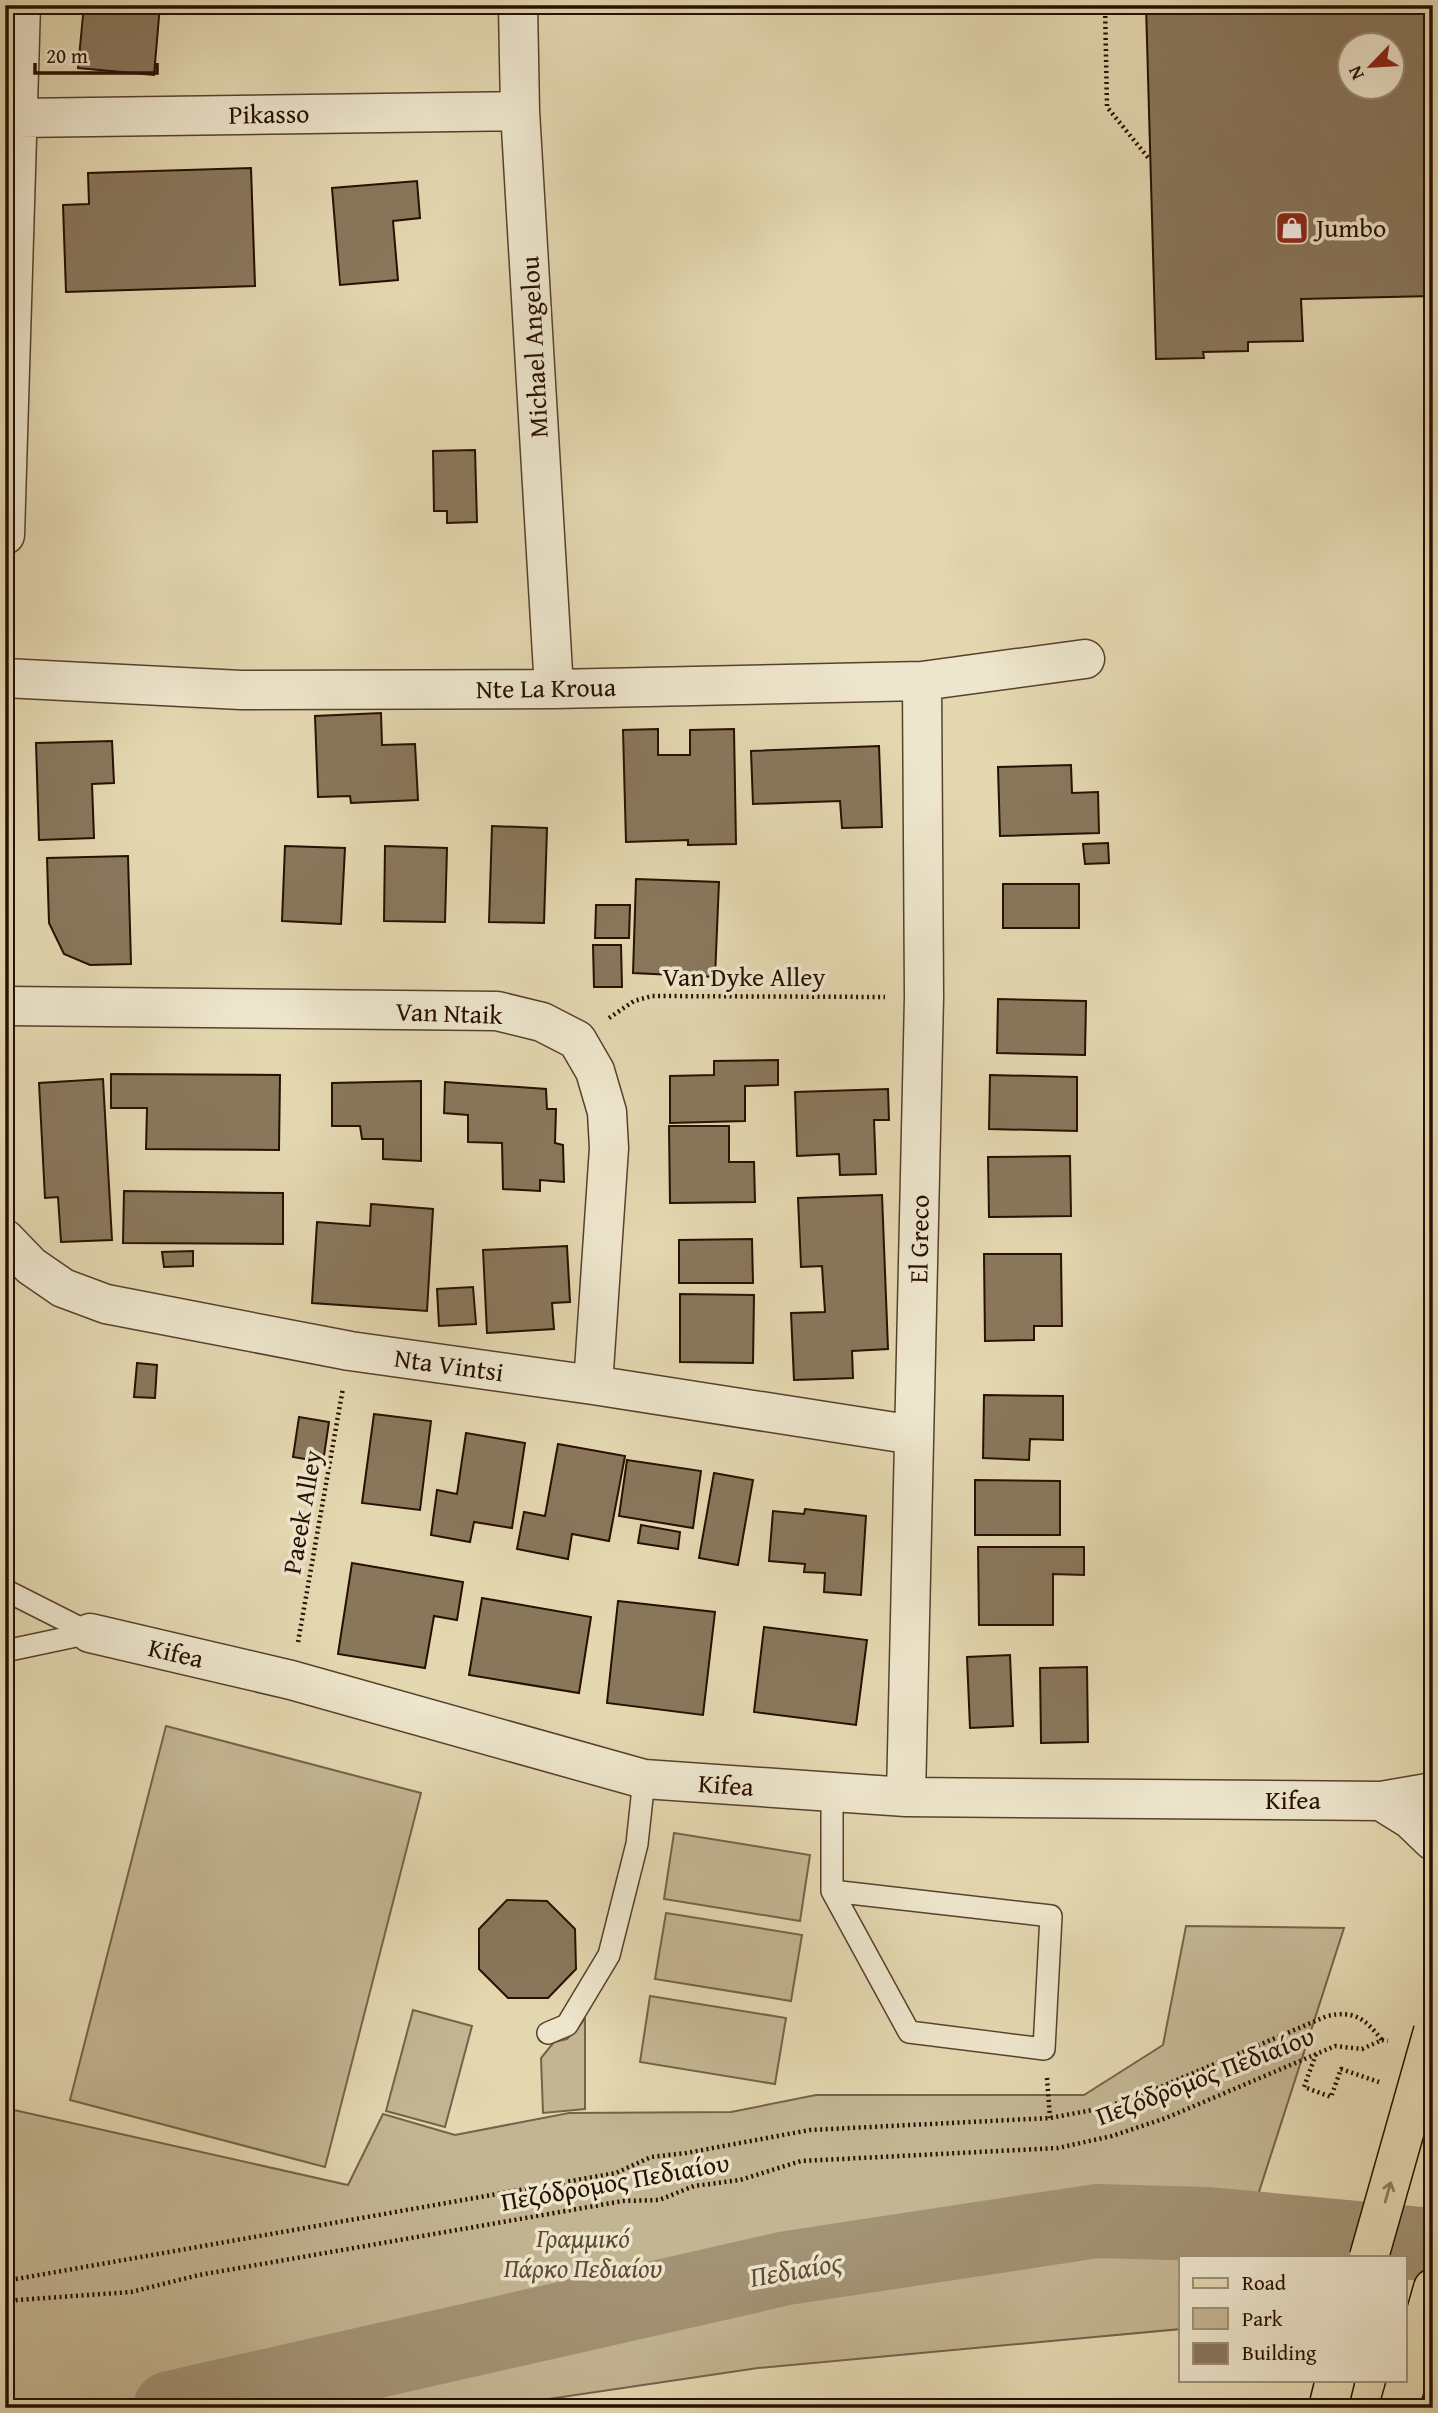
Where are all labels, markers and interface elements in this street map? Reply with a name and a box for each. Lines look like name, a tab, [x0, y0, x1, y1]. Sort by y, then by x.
scale bar	[35, 32, 158, 76]
north arrow	[1336, 32, 1406, 102]
text: 20 m	[46, 40, 88, 71]
text: N	[1340, 61, 1371, 85]
street label: Pikasso	[228, 93, 310, 134]
place label: Jumbo	[1313, 208, 1386, 247]
shop icon: Jumbo	[1273, 209, 1311, 247]
street label: Michael Angelou	[509, 255, 558, 439]
street label: Nte La Kroua	[476, 667, 617, 708]
street label: Van Dyke Alley	[663, 957, 826, 996]
street label: Van Ntaik	[395, 991, 504, 1034]
street label: El Greco	[898, 1194, 939, 1284]
street label: Nta Vintsi	[392, 1338, 506, 1391]
street label: Paeek Alley	[271, 1447, 332, 1577]
street label: Kifea	[145, 1627, 208, 1678]
street label: Kifea	[697, 1763, 756, 1806]
street label: Kifea	[1265, 1780, 1321, 1819]
street label: Πεζόδρομος Πεδιαίου	[1090, 2016, 1320, 2135]
street label: Πεζόδρομος Πεδιαίου	[498, 2142, 732, 2221]
one-way arrow	[1382, 2181, 1395, 2203]
park label: Γραμμικό Πάρκο Πεδιαίου	[503, 2218, 662, 2287]
water label: Πεδιαίος	[745, 2240, 846, 2297]
legend	[1179, 2256, 1406, 2382]
text: Road	[1242, 2267, 1287, 2298]
text: Park	[1242, 2303, 1283, 2334]
text: Building	[1242, 2337, 1317, 2368]

